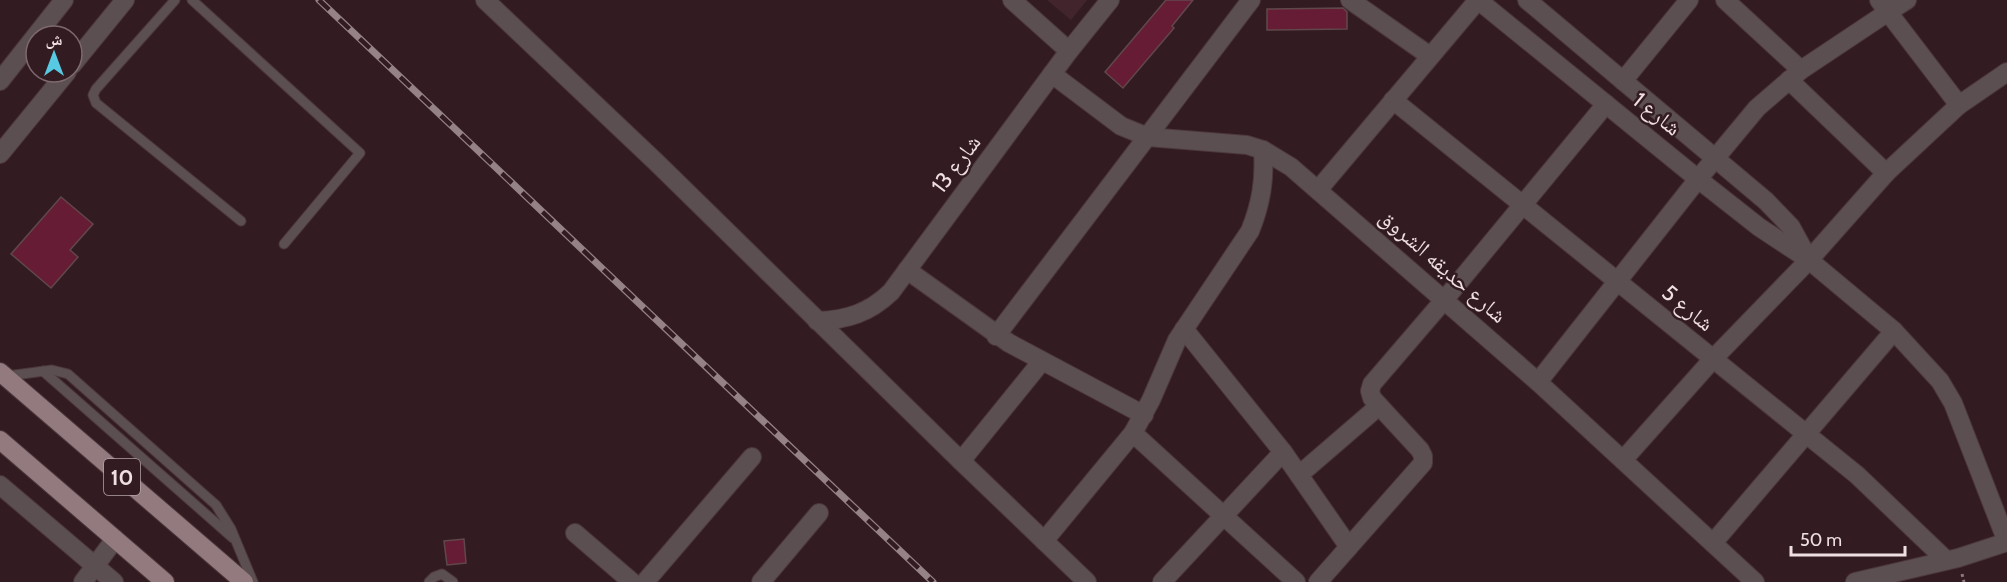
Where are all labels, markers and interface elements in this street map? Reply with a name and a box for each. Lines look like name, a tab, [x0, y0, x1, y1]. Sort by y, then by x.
north arrow	[24, 24, 84, 84]
text: ش	[46, 30, 63, 49]
street label: شارع 1	[1628, 87, 1686, 141]
street label: شارع 13	[925, 130, 987, 198]
street label: شارع حديقه الشروق	[1374, 203, 1512, 329]
street label: شارع 5	[1657, 279, 1719, 337]
road number: 10	[104, 459, 140, 495]
scale bar	[1791, 519, 1905, 557]
text: 50 m	[1800, 529, 1842, 551]

